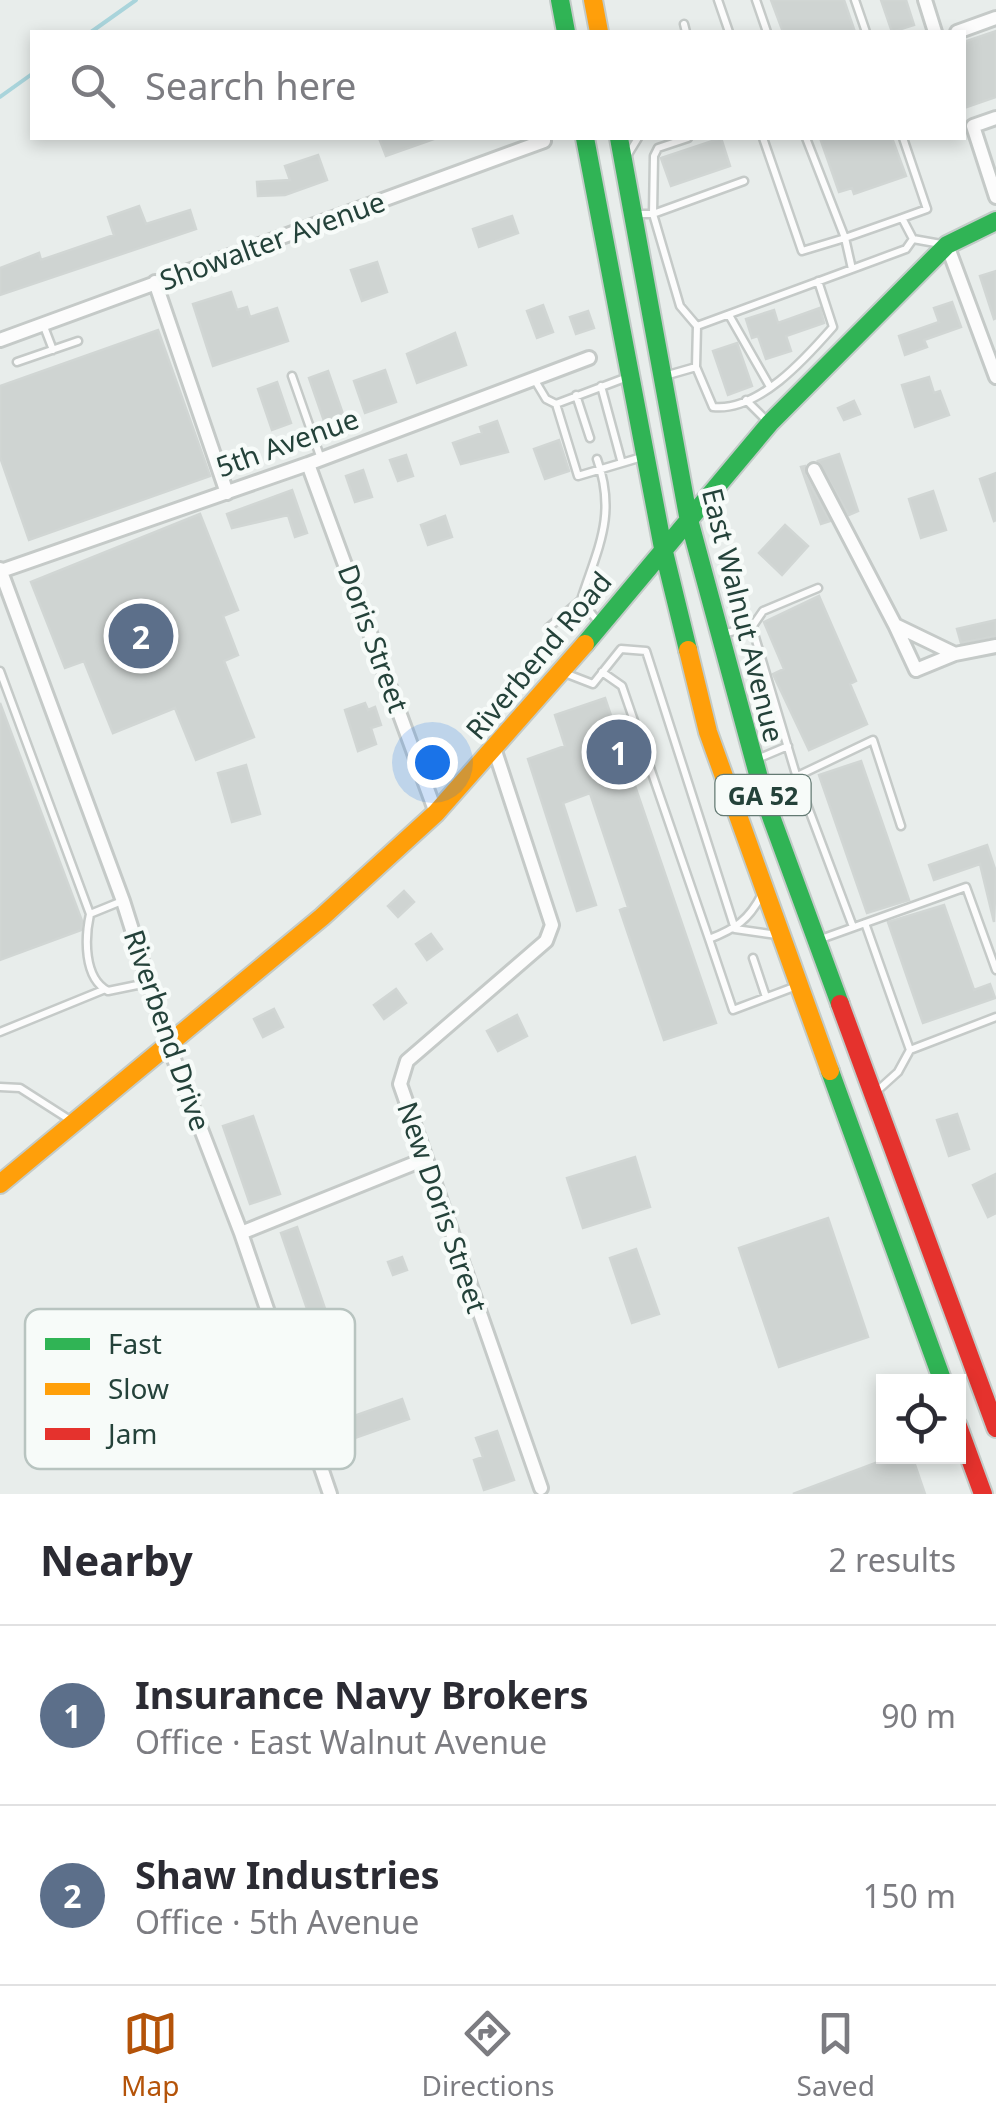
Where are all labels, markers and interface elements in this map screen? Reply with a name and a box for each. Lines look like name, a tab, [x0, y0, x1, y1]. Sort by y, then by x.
search box	[30, 30, 966, 140]
icon: search	[65, 58, 120, 113]
text: Search here	[145, 59, 356, 111]
street label: Showalter Avenue	[154, 182, 390, 298]
street label: 5th Avenue	[210, 399, 364, 485]
street label: East Walnut Avenue	[694, 484, 794, 746]
street label: Doris Street	[330, 559, 418, 717]
street label: Riverbend Road	[456, 563, 620, 747]
pin: 2	[108, 598, 174, 674]
pin: 1	[586, 714, 652, 790]
your location	[407, 737, 458, 788]
road number: GA 52	[716, 775, 810, 815]
street label: Riverbend Drive	[116, 924, 220, 1136]
street label: New Doris Street	[389, 1096, 497, 1318]
legend	[25, 1309, 355, 1469]
text: Fast	[108, 1324, 162, 1362]
text: Slow	[108, 1369, 169, 1407]
map controls	[876, 1374, 966, 1464]
button: locate	[876, 1374, 966, 1464]
text: Jam	[105, 1414, 158, 1452]
text: Nearby	[40, 1531, 193, 1588]
text: 2 results	[829, 1538, 956, 1581]
text: Insurance Navy Brokers	[135, 1668, 589, 1720]
text: 1	[63, 1694, 82, 1737]
text: 90 m	[881, 1694, 956, 1737]
text: Office · East Walnut Avenue	[135, 1720, 547, 1763]
text: Shaw Industries	[135, 1848, 440, 1900]
text: 2	[63, 1874, 82, 1917]
text: 150 m	[863, 1874, 956, 1917]
text: Office · 5th Avenue	[135, 1900, 419, 1943]
tab: Map	[121, 2006, 179, 2104]
tab: Directions	[422, 2006, 554, 2104]
tab: Saved	[797, 2006, 875, 2104]

